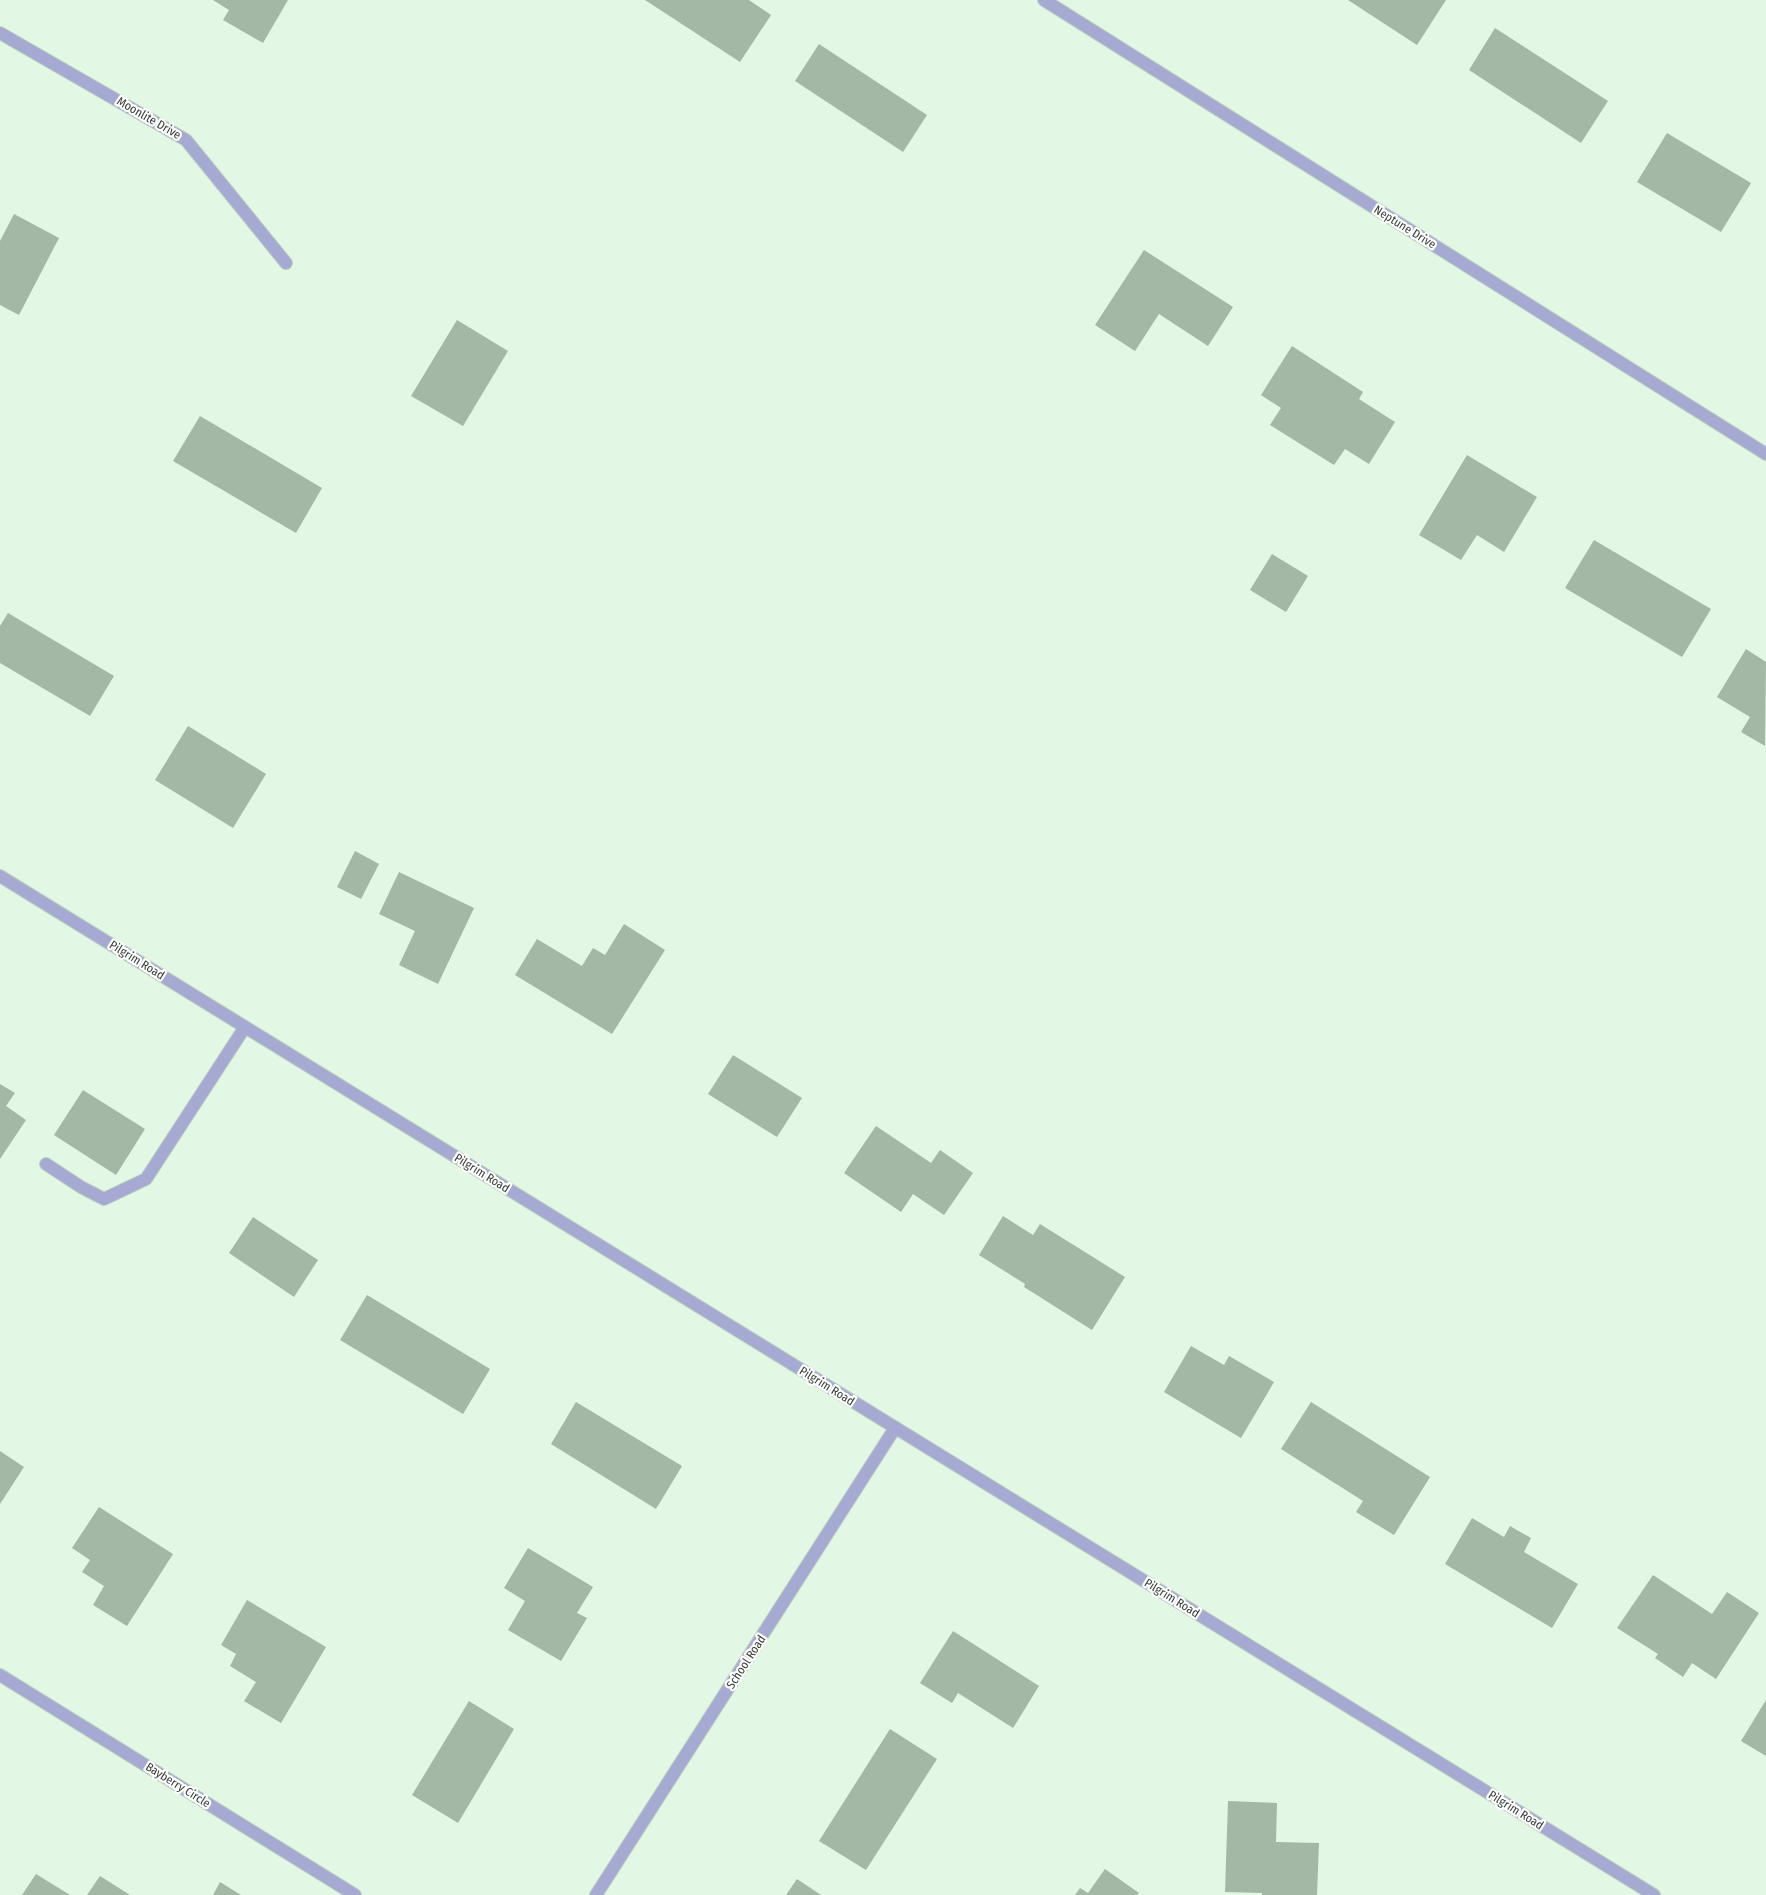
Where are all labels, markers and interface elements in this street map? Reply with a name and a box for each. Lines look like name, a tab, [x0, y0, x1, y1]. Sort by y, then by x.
street label: Moonlite Drive	[115, 94, 184, 142]
street label: Neptune Drive	[1371, 202, 1439, 252]
street label: Pilgrim Road	[107, 938, 167, 982]
street label: Pilgrim Road	[452, 1151, 512, 1195]
street label: Pilgrim Road	[797, 1364, 857, 1408]
street label: Pilgrim Road	[1142, 1576, 1202, 1620]
street label: School Road	[724, 1633, 768, 1691]
street label: Bayberry Circle	[143, 1760, 213, 1810]
street label: Pilgrim Road	[1486, 1788, 1546, 1832]

